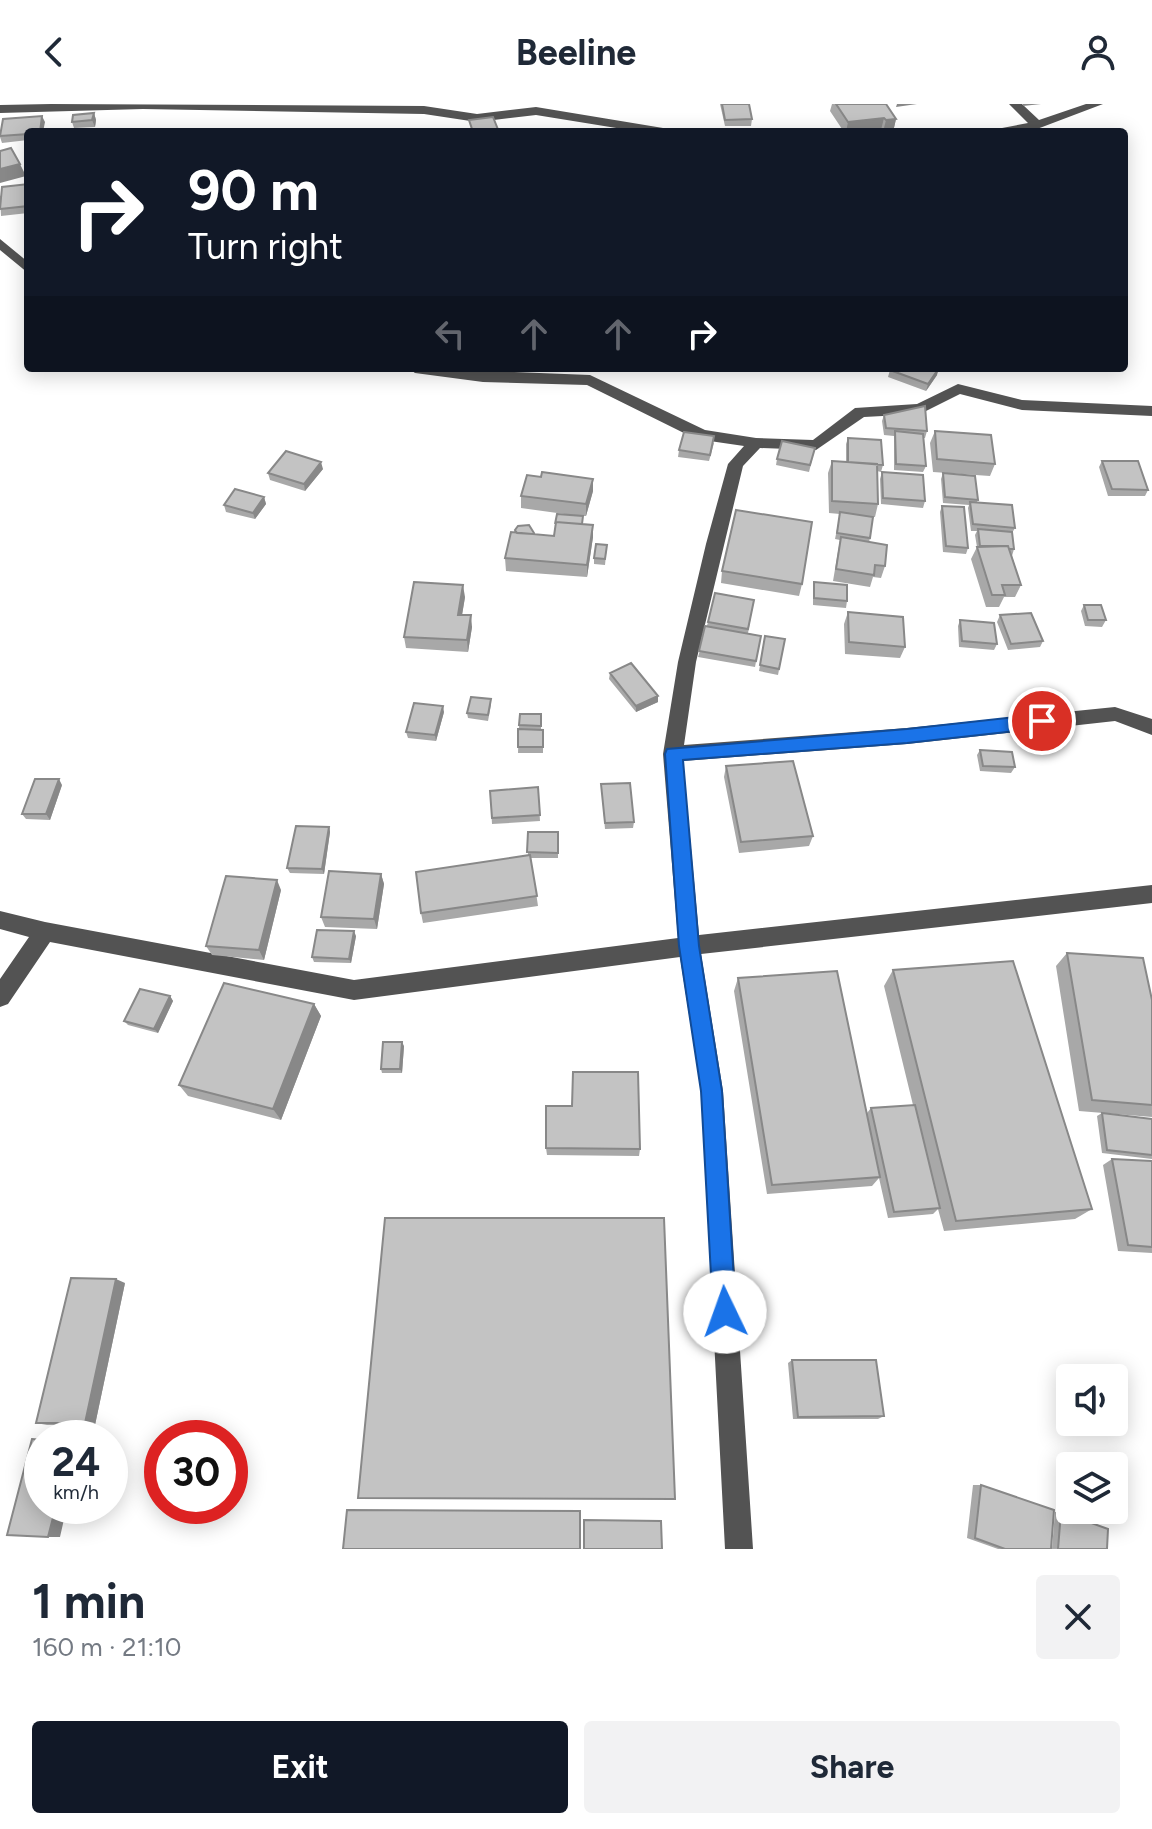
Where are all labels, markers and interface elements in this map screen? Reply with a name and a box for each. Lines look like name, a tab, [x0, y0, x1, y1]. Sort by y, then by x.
icon: back	[32, 30, 76, 74]
icon: person	[1076, 30, 1120, 74]
text: Beeline	[516, 31, 636, 74]
text: 90 m	[188, 157, 319, 224]
icon: right	[56, 160, 160, 264]
text: Turn right	[188, 225, 343, 268]
icon: left	[428, 312, 472, 356]
icon: ahead	[512, 312, 556, 356]
icon: ahead	[596, 312, 640, 356]
icon: right	[680, 312, 724, 356]
pin	[1008, 687, 1076, 755]
icon: arrive	[1020, 699, 1064, 743]
position arrow	[683, 1270, 767, 1354]
map controls	[1056, 1364, 1128, 1524]
button: sound	[1056, 1364, 1128, 1436]
speed limit sign: 30	[144, 1420, 248, 1524]
text: 24	[52, 1438, 100, 1486]
button: layers	[1056, 1452, 1128, 1524]
text: km/h	[53, 1480, 99, 1504]
text: 1 min	[32, 1572, 145, 1630]
button: close	[1036, 1575, 1120, 1659]
text: 160 m · 21:10	[32, 1631, 181, 1663]
button: Exit	[32, 1721, 568, 1813]
button: Share	[584, 1721, 1120, 1813]

